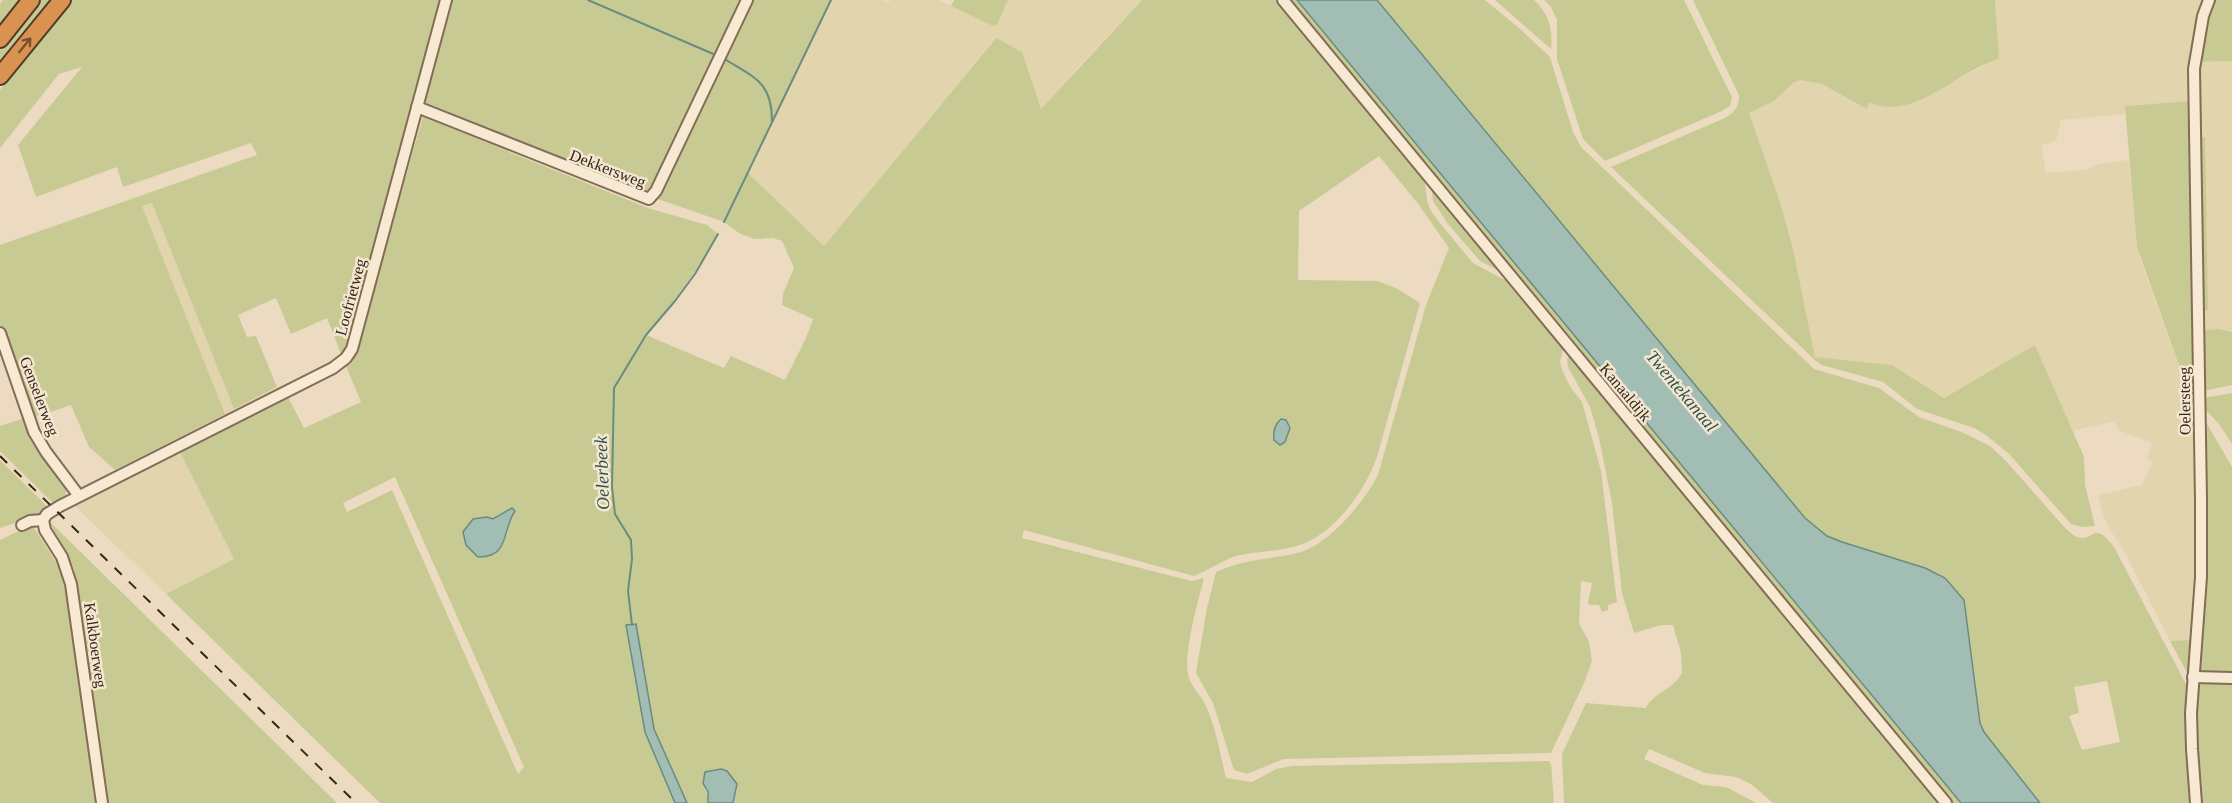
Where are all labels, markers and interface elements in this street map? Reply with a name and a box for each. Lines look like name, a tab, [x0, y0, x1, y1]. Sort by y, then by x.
one-way arrow	[18, 38, 32, 53]
street label: Dekkersweg	[567, 146, 648, 192]
street label: Loofrietweg	[332, 257, 370, 338]
water label: Twentekanaal	[1642, 346, 1722, 436]
street label: Genselerweg	[16, 354, 62, 439]
street label: Kanaaldijk	[1596, 360, 1655, 425]
street label: Oelersteeg	[2175, 367, 2195, 435]
water label: Oelerbeek	[591, 435, 613, 510]
street label: Kalkboerweg	[80, 601, 110, 689]

